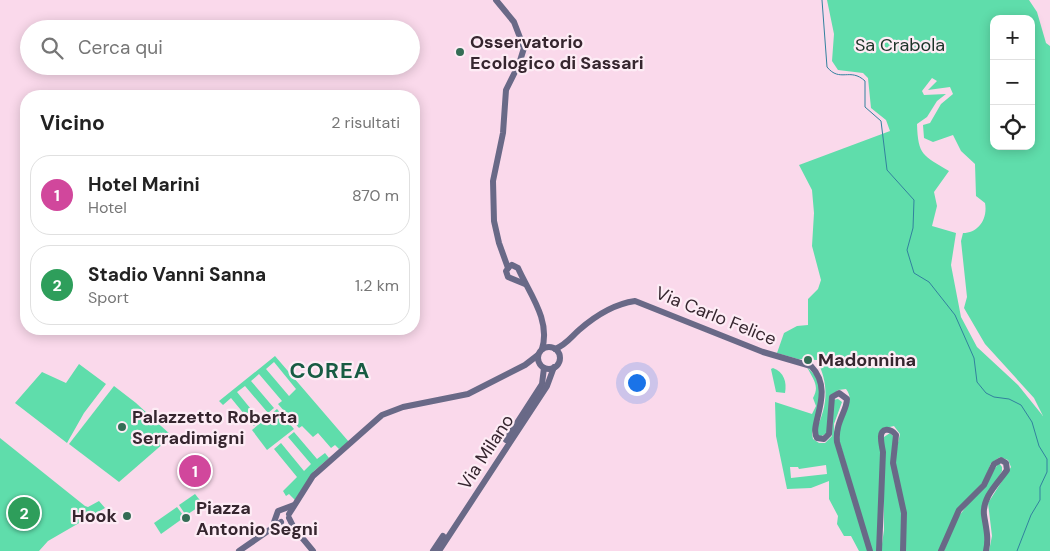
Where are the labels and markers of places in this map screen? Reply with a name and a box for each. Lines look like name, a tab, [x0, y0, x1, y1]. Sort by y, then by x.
place label: Osservatorio Ecologico di Sassari	[470, 30, 644, 75]
marker: Osservatorio Ecologico di Sassari	[454, 46, 466, 58]
place label: Madonnina	[818, 348, 916, 372]
marker: Madonnina	[802, 354, 814, 366]
place label: Palazzetto Roberta Serradimigni	[132, 405, 297, 450]
marker: Palazzetto Roberta Serradimigni	[116, 421, 128, 433]
pin: 1	[179, 452, 211, 490]
pin: 2	[8, 494, 40, 532]
place label: Piazza Antonio Segni	[196, 496, 318, 541]
place label: Hook	[72, 504, 118, 528]
marker: Hook	[121, 510, 133, 522]
marker: Piazza Antonio Segni	[180, 512, 192, 524]

